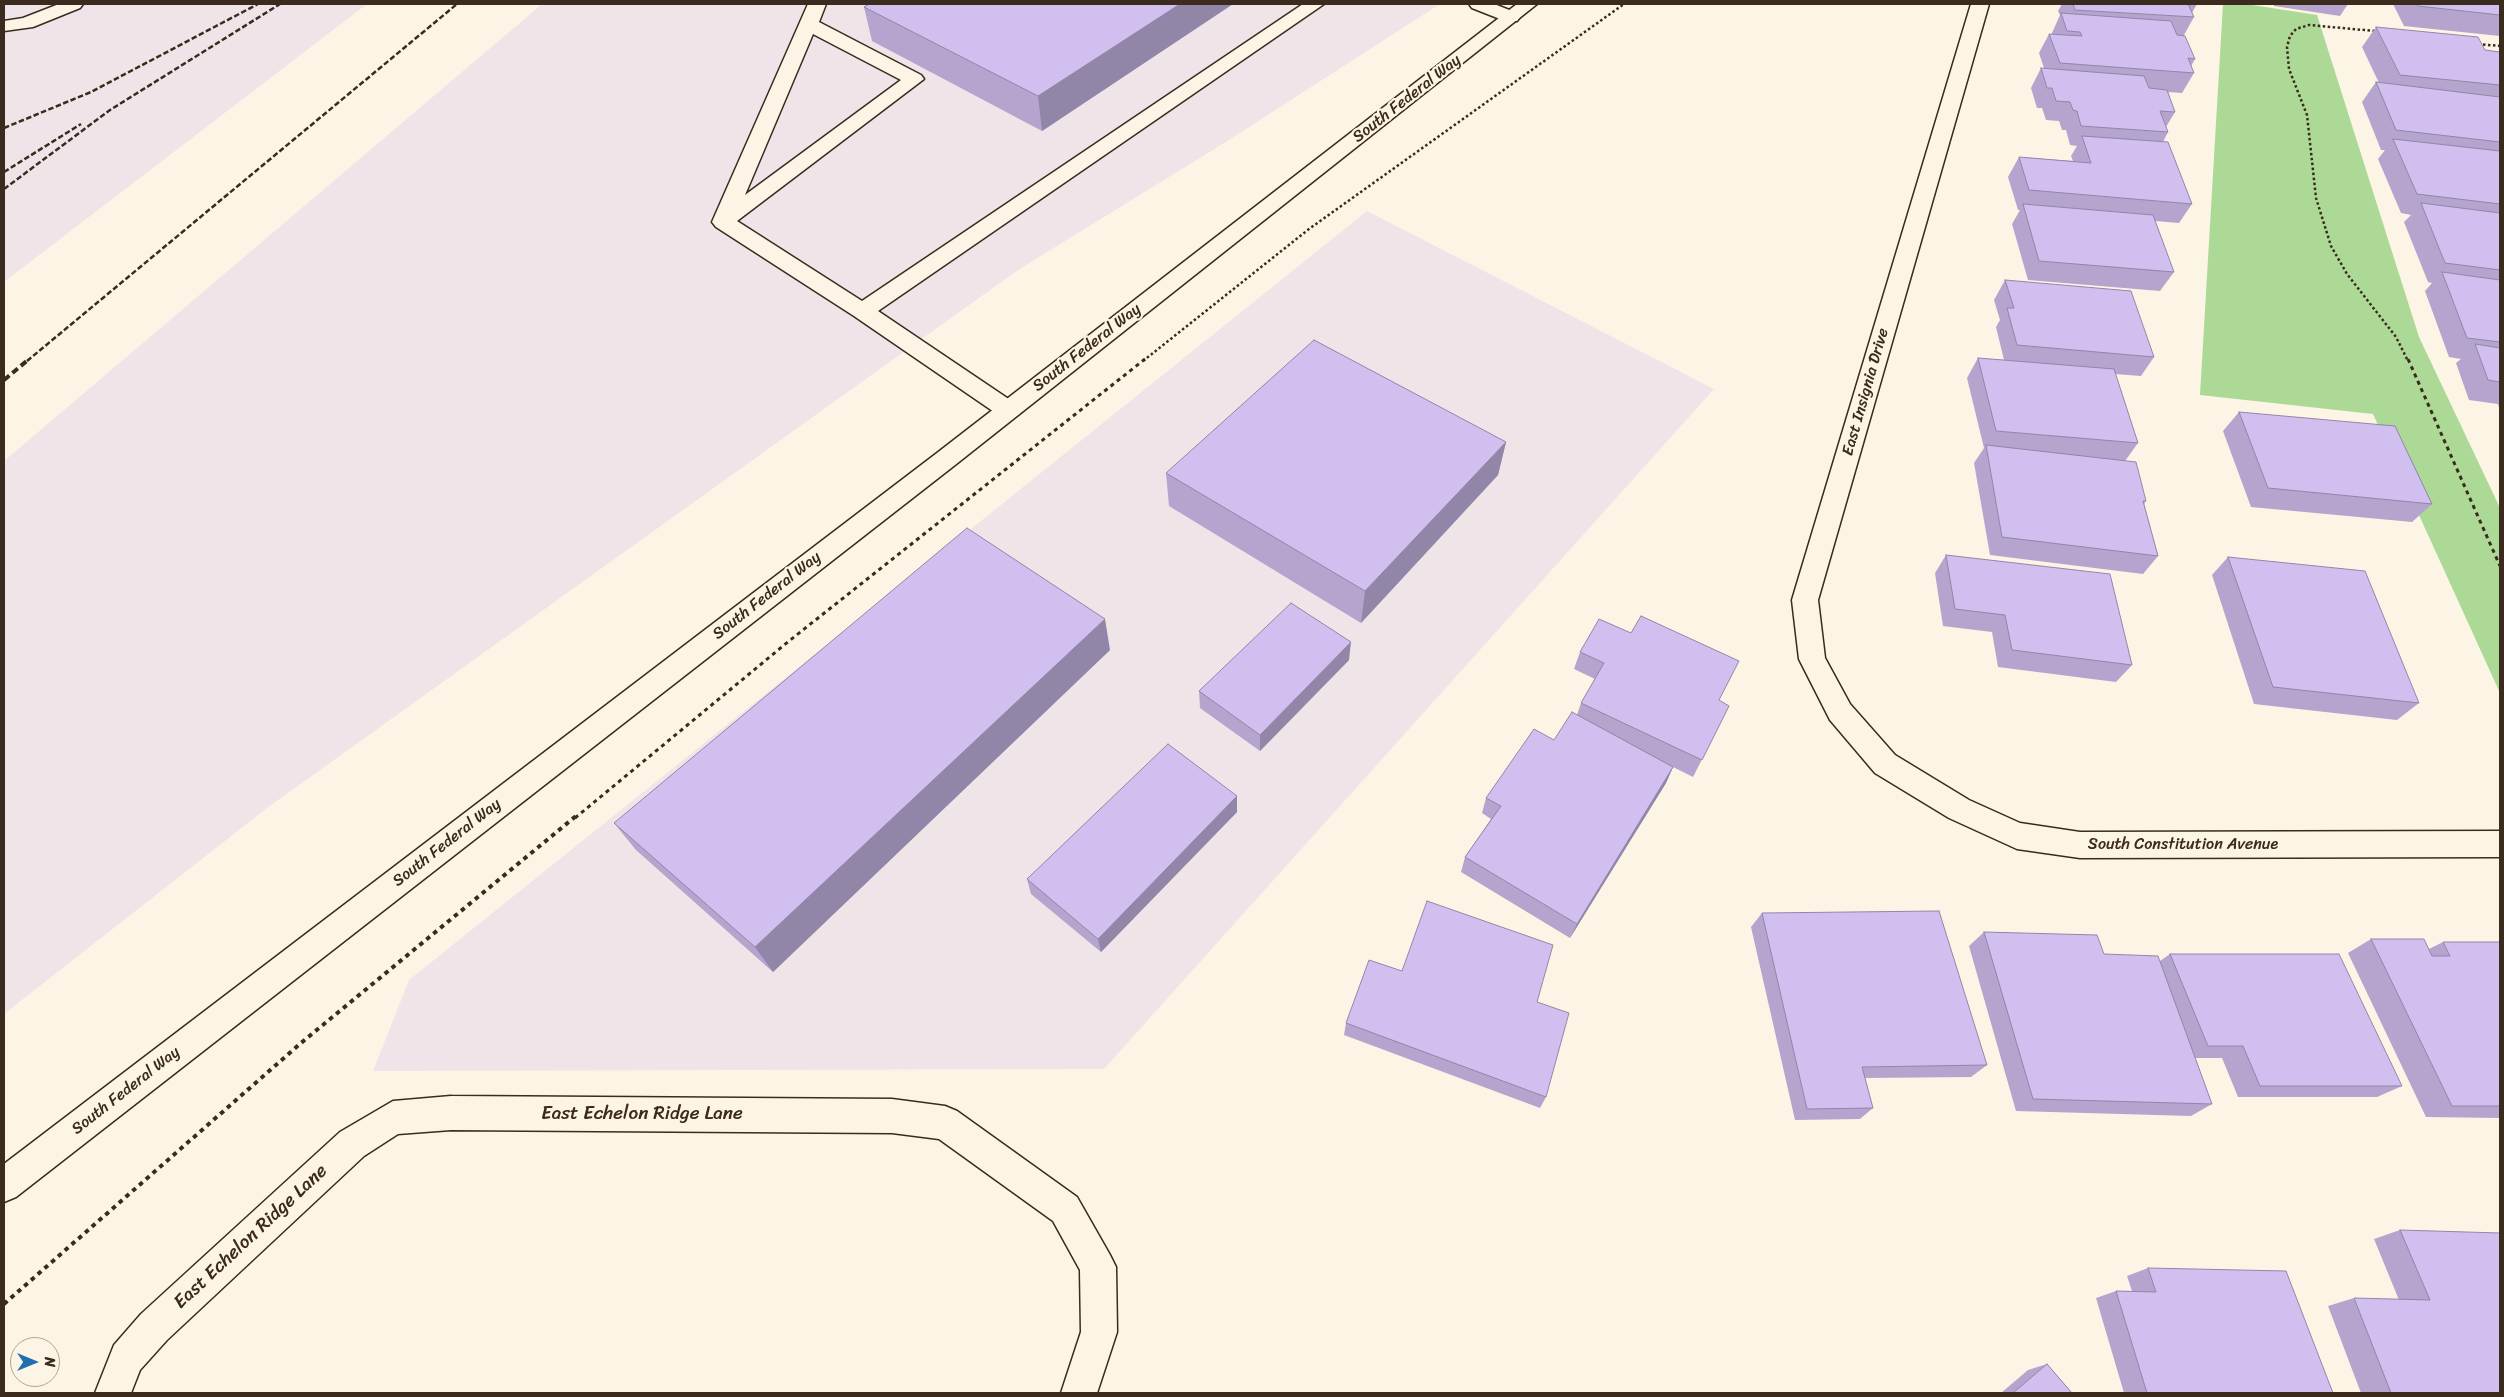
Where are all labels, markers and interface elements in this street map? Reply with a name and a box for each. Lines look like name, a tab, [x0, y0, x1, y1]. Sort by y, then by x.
street label: South Federal Way	[1349, 51, 1465, 147]
street label: South Federal Way	[1029, 300, 1145, 396]
street label: East Insignia Drive	[1839, 326, 1893, 458]
street label: South Federal Way	[709, 548, 825, 644]
street label: South Federal Way	[389, 795, 505, 891]
street label: South Constitution Avenue	[2088, 835, 2278, 855]
street label: South Federal Way	[68, 1043, 184, 1139]
street label: East Echelon Ridge Lane	[541, 1103, 743, 1125]
street label: East Echelon Ridge Lane	[170, 1160, 332, 1314]
north arrow	[10, 1337, 60, 1387]
text: N	[37, 1357, 62, 1367]

